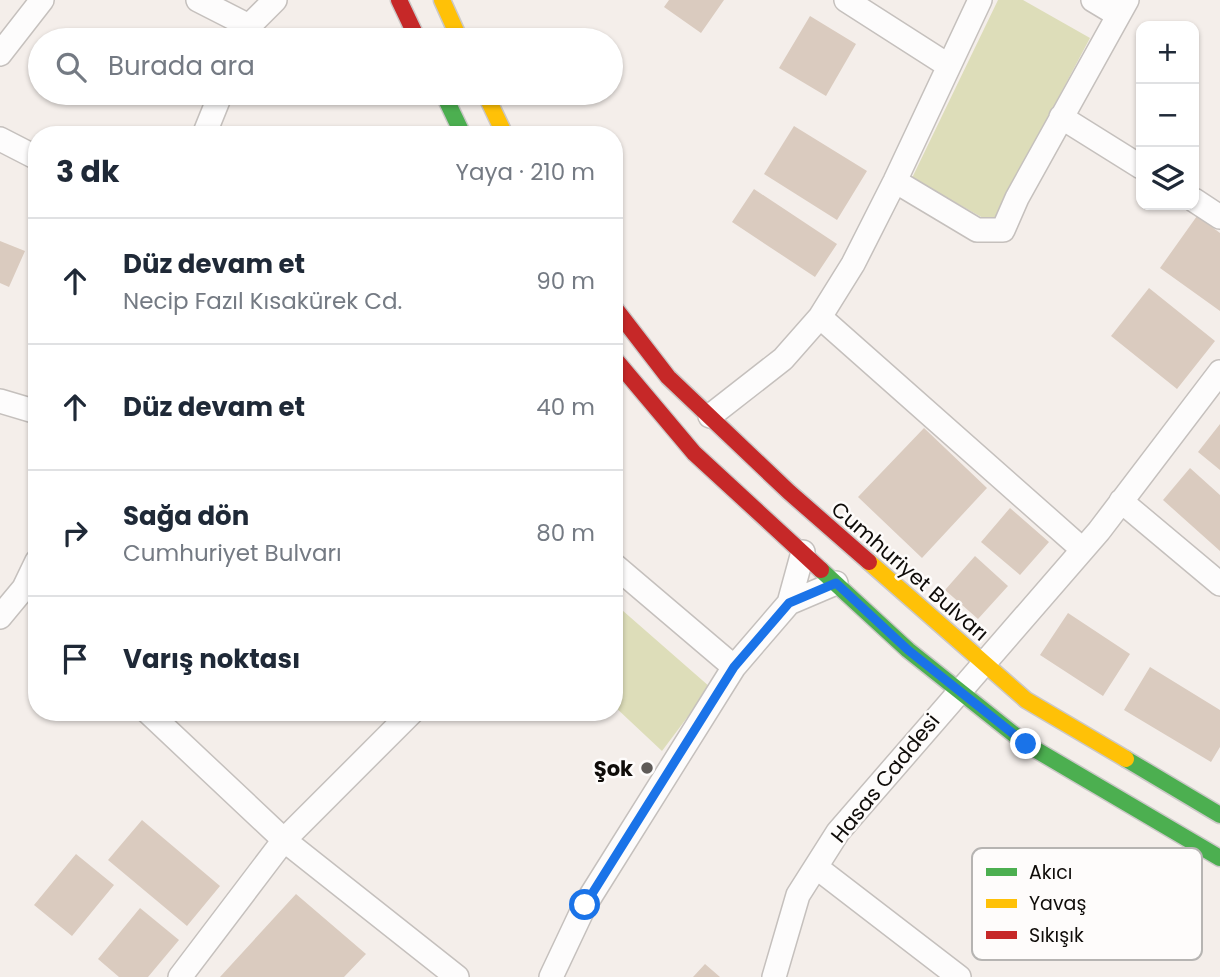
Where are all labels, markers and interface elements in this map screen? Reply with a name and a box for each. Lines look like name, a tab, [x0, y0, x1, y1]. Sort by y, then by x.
map controls	[1136, 21, 1199, 210]
button: +	[1136, 21, 1199, 84]
search box	[28, 28, 623, 105]
icon: search	[52, 48, 90, 86]
text: Burada ara	[108, 48, 255, 84]
button: −	[1136, 84, 1199, 147]
button: layers	[1136, 147, 1199, 210]
text: 3 dk	[56, 150, 119, 193]
text: Yaya · 210 m	[456, 156, 595, 188]
text: Düz devam et	[123, 246, 305, 282]
icon: ahead	[56, 262, 94, 300]
text: 90 m	[536, 265, 595, 297]
text: Necip Fazıl Kısakürek Cd.	[123, 285, 402, 317]
icon: ahead	[56, 388, 94, 426]
text: Düz devam et	[123, 389, 305, 425]
text: 40 m	[536, 391, 595, 423]
street label: Cumhuriyet Bulvarı	[825, 495, 995, 647]
text: Sağa dön	[123, 498, 249, 534]
icon: right	[56, 514, 94, 552]
text: 80 m	[536, 517, 595, 549]
text: Cumhuriyet Bulvarı	[123, 537, 342, 569]
icon: arrive	[56, 640, 94, 678]
text: Varış noktası	[123, 641, 300, 677]
street label: Hasas Caddesi	[824, 707, 946, 849]
route end	[1010, 728, 1041, 759]
place label: Şok	[594, 754, 633, 783]
marker: Şok	[639, 760, 655, 776]
legend	[972, 848, 1202, 960]
text: Akıcı	[1029, 859, 1072, 886]
route start	[569, 889, 600, 920]
text: Yavaş	[1029, 890, 1086, 917]
text: Sıkışık	[1029, 922, 1084, 949]

